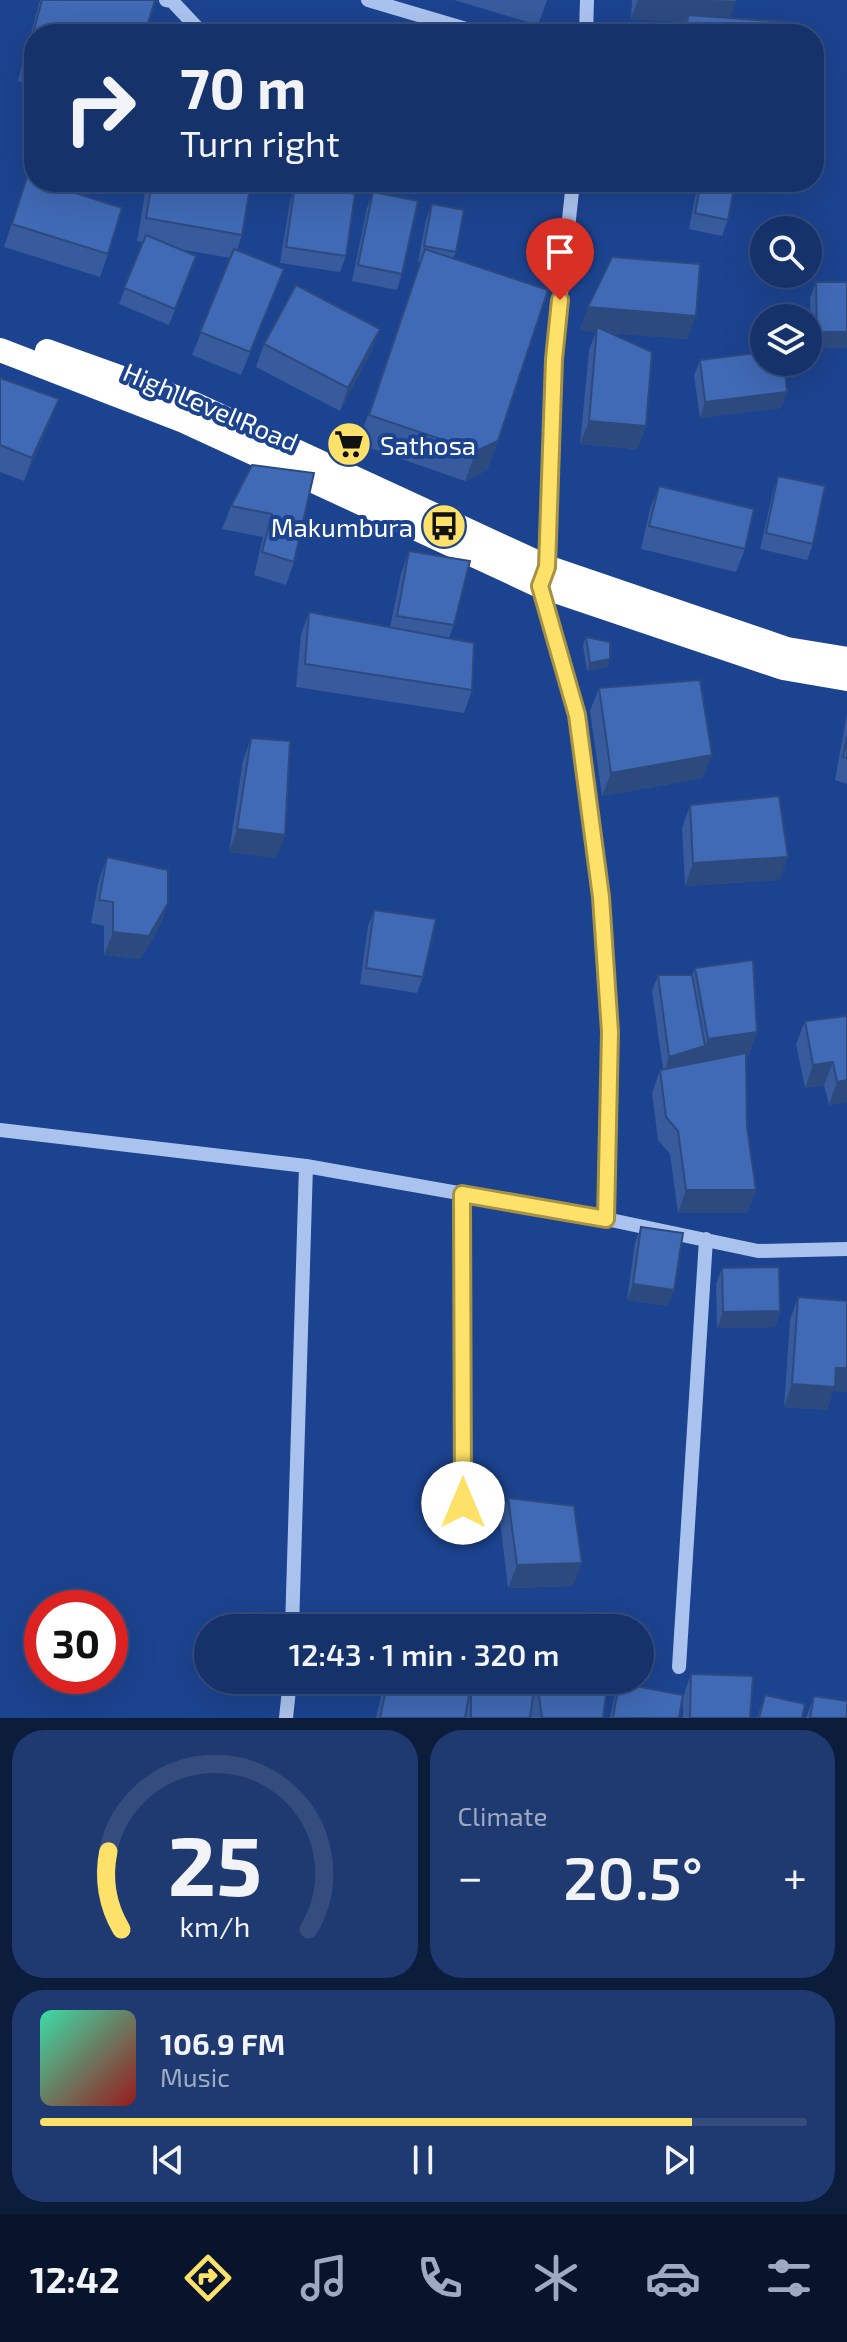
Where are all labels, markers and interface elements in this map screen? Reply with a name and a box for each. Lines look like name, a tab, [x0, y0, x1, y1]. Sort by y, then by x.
text: 70 m	[180, 53, 306, 120]
icon: right	[48, 56, 152, 160]
text: Turn right	[180, 121, 340, 164]
map controls	[750, 216, 822, 376]
button: search	[750, 216, 822, 288]
pin	[526, 218, 594, 300]
icon: arrive	[538, 230, 582, 274]
button: layers	[750, 304, 822, 376]
street label: High Level Road	[119, 355, 303, 457]
supermarket icon: Sathosa	[325, 420, 373, 468]
place label: Sathosa	[380, 429, 476, 460]
bus stop icon: Makumbura	[420, 502, 468, 550]
place label: Makumbura	[271, 511, 413, 542]
position arrow	[421, 1461, 505, 1545]
speed limit sign: 30	[24, 1590, 128, 1694]
text: 12:43 · 1 min · 320 m	[289, 1636, 559, 1672]
text: Climate	[458, 1800, 547, 1831]
text: 25	[168, 1813, 262, 1913]
text: 20.5°	[563, 1840, 703, 1912]
text: −	[458, 1849, 483, 1902]
text: +	[783, 1849, 807, 1902]
text: km/h	[179, 1908, 250, 1943]
text: 106.9 FM	[160, 2025, 285, 2061]
text: Music	[160, 2061, 230, 2092]
icon: previous	[146, 2138, 190, 2182]
icon: pause	[401, 2138, 445, 2182]
icon: next	[657, 2138, 701, 2182]
icon: directions	[180, 2250, 236, 2306]
icon: music	[296, 2250, 352, 2306]
icon: phone	[412, 2250, 468, 2306]
icon: climate	[528, 2250, 584, 2306]
icon: car	[645, 2250, 701, 2306]
icon: filters	[761, 2250, 817, 2306]
text: 12:42	[30, 2257, 120, 2300]

